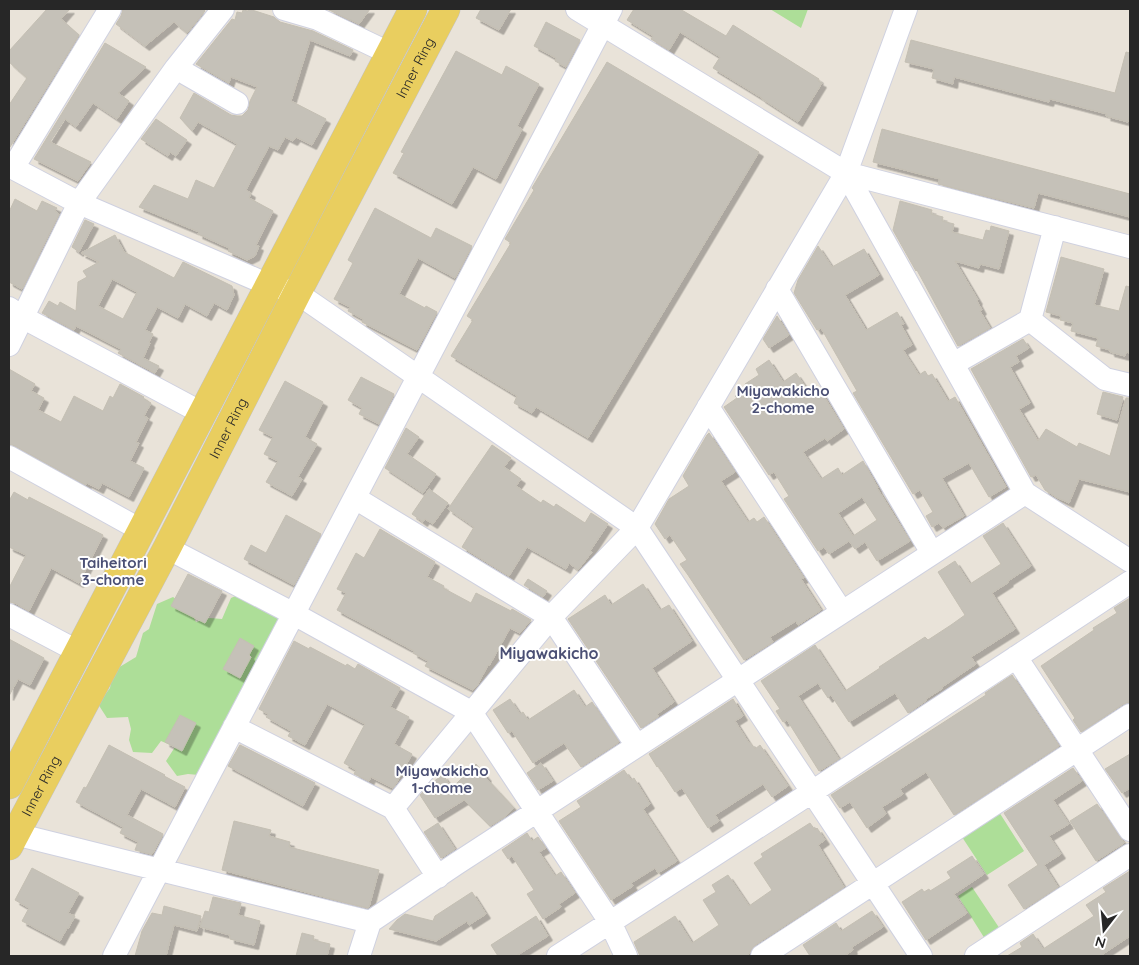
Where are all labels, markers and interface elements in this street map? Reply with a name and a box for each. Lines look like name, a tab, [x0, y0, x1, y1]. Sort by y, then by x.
street label: Inner Ring	[392, 34, 439, 101]
district label: Miyawakicho 2-chome	[737, 381, 830, 417]
street label: Inner Ring	[205, 394, 251, 462]
district label: Taiheitori 3-chome	[79, 553, 147, 589]
district label: Miyawakicho	[499, 643, 599, 663]
street label: Inner Ring	[17, 753, 64, 819]
district label: Miyawakicho 1-chome	[396, 761, 489, 797]
north arrow	[1079, 905, 1129, 955]
text: N	[1093, 932, 1108, 953]

